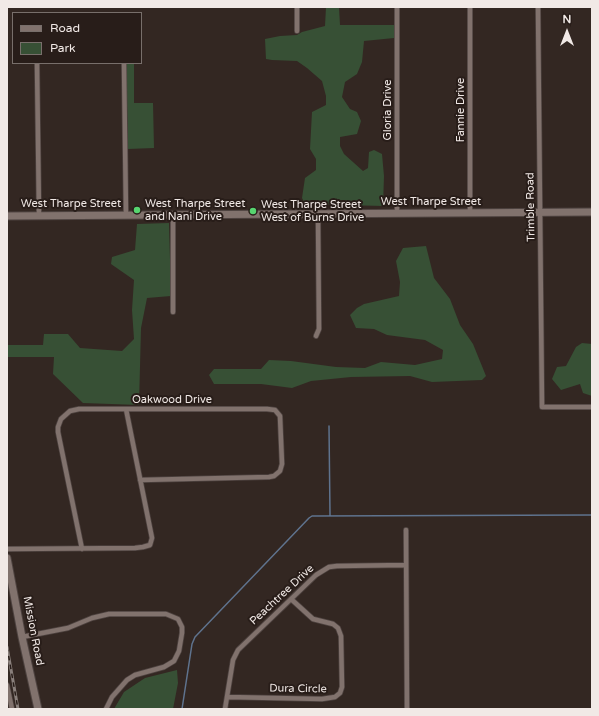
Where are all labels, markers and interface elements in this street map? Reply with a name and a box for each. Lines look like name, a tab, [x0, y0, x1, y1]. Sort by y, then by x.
legend	[12, 12, 142, 64]
north arrow	[547, 12, 587, 52]
text: N	[563, 13, 571, 26]
text: Road	[50, 21, 80, 35]
text: Park	[50, 41, 76, 55]
street label: Fannie Drive	[454, 78, 468, 142]
street label: Gloria Drive	[381, 80, 395, 140]
street label: Trimble Road	[524, 172, 538, 242]
street label: West Tharpe Street	[381, 195, 481, 209]
street label: West Tharpe Street	[21, 197, 121, 211]
place label: West Tharpe Street and Nani Drive	[145, 197, 245, 223]
place label: West Tharpe Street West of Burns Drive	[261, 198, 364, 224]
marker: West Tharpe Street and Nani Drive	[132, 205, 142, 215]
marker: West Tharpe Street West of Burns Drive	[248, 206, 258, 216]
street label: Oakwood Drive	[132, 393, 212, 407]
street label: Peachtree Drive	[247, 562, 317, 628]
street label: Mission Road	[20, 595, 46, 667]
street label: Dura Circle	[269, 682, 327, 696]

